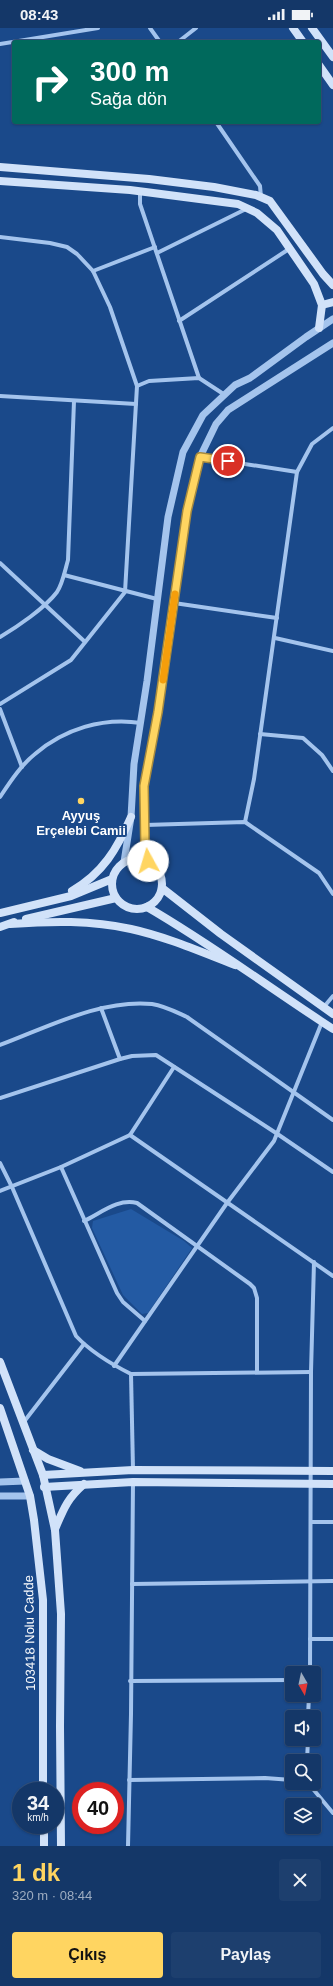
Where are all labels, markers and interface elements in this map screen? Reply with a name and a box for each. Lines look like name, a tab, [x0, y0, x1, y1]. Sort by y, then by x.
text: 08:43	[20, 6, 58, 23]
icon: right	[24, 56, 76, 108]
text: 300 m	[90, 56, 169, 87]
text: Sağa dön	[90, 89, 167, 109]
pin	[211, 444, 245, 478]
icon: arrive	[217, 450, 239, 472]
marker: Ayyuş Erçelebi Camii	[76, 796, 86, 806]
place label: Ayyuş Erçelebi Camii	[36, 808, 126, 838]
position arrow	[127, 840, 169, 882]
street label: 103418 Nolu Cadde	[21, 1575, 38, 1691]
north arrow	[285, 1666, 321, 1702]
map controls	[285, 1666, 321, 1834]
button: sound	[285, 1710, 321, 1746]
button: search	[285, 1754, 321, 1790]
speed limit sign: 40	[72, 1782, 124, 1834]
text: 34	[27, 1792, 49, 1814]
button: layers	[285, 1798, 321, 1834]
text: km/h	[27, 1812, 49, 1823]
text: 1 dk	[12, 1859, 60, 1886]
button: close	[279, 1859, 321, 1901]
text: 320 m · 08:44	[12, 1888, 92, 1903]
button: Çıkış	[12, 1932, 163, 1978]
button: Paylaş	[171, 1932, 321, 1978]

